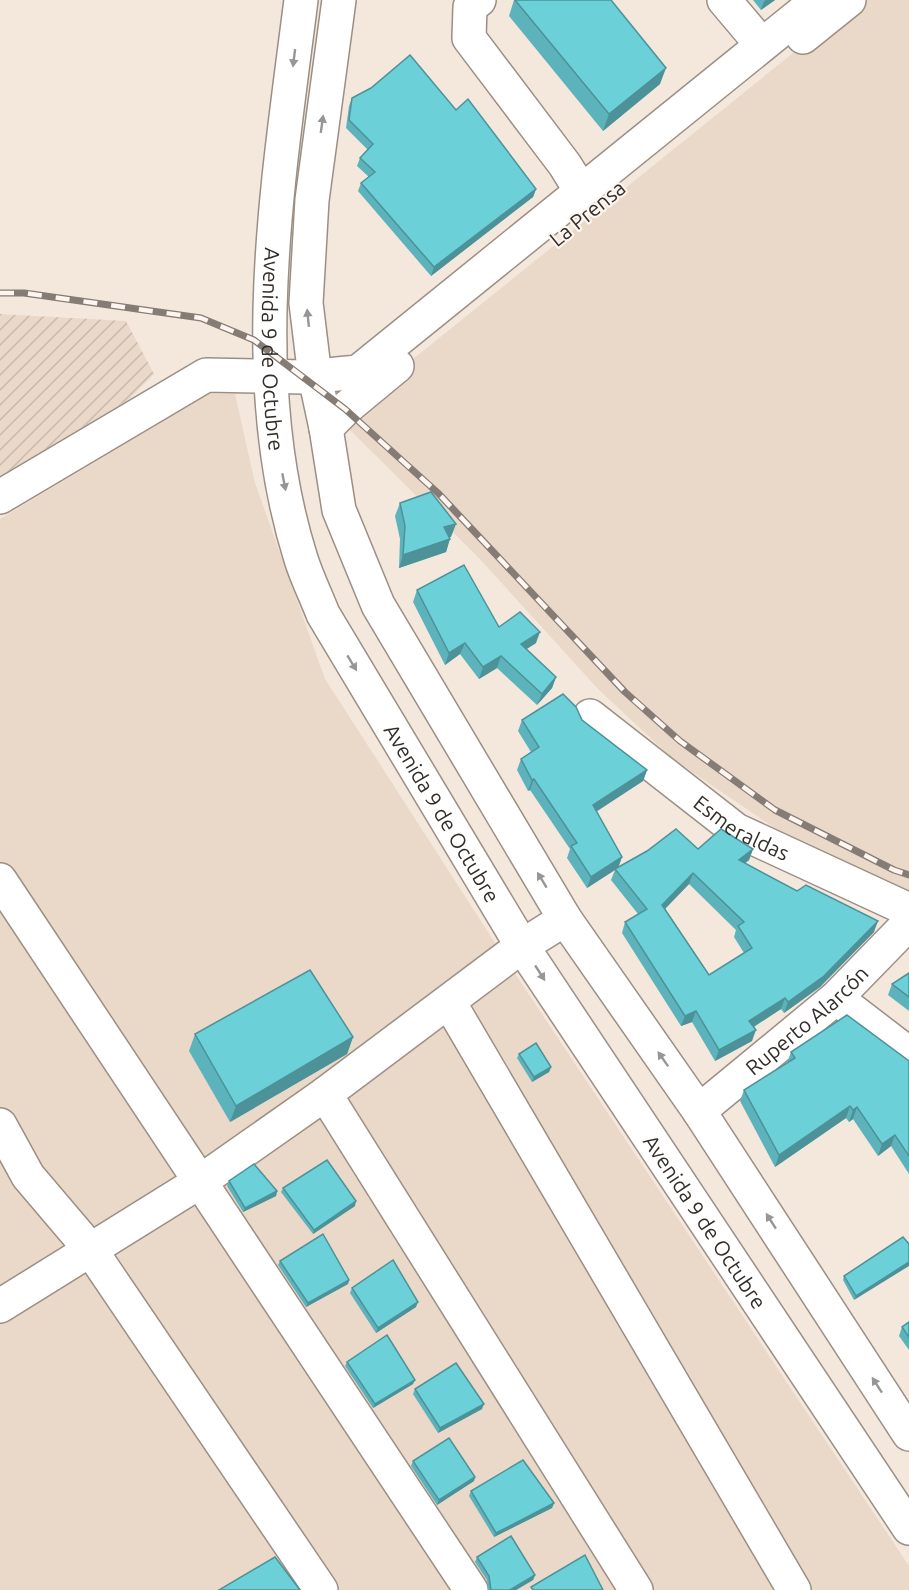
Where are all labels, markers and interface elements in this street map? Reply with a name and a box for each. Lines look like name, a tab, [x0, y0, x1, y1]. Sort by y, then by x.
one-way arrow	[289, 49, 298, 68]
one-way arrow	[318, 115, 327, 134]
street label: La Prensa	[544, 175, 630, 251]
street label: Avenida 9 de Octubre	[258, 247, 289, 452]
one-way arrow	[303, 309, 313, 328]
one-way arrow	[280, 472, 289, 491]
one-way arrow	[347, 655, 357, 672]
street label: Avenida 9 de Octubre	[380, 719, 505, 907]
street label: Esmeraldas	[689, 790, 793, 865]
one-way arrow	[536, 872, 547, 888]
street label: Ruperto Alarcón	[741, 961, 873, 1080]
one-way arrow	[534, 965, 545, 981]
one-way arrow	[657, 1051, 669, 1066]
street label: Avenida 9 de Octubre	[639, 1130, 772, 1313]
one-way arrow	[765, 1213, 776, 1229]
one-way arrow	[871, 1377, 883, 1393]

